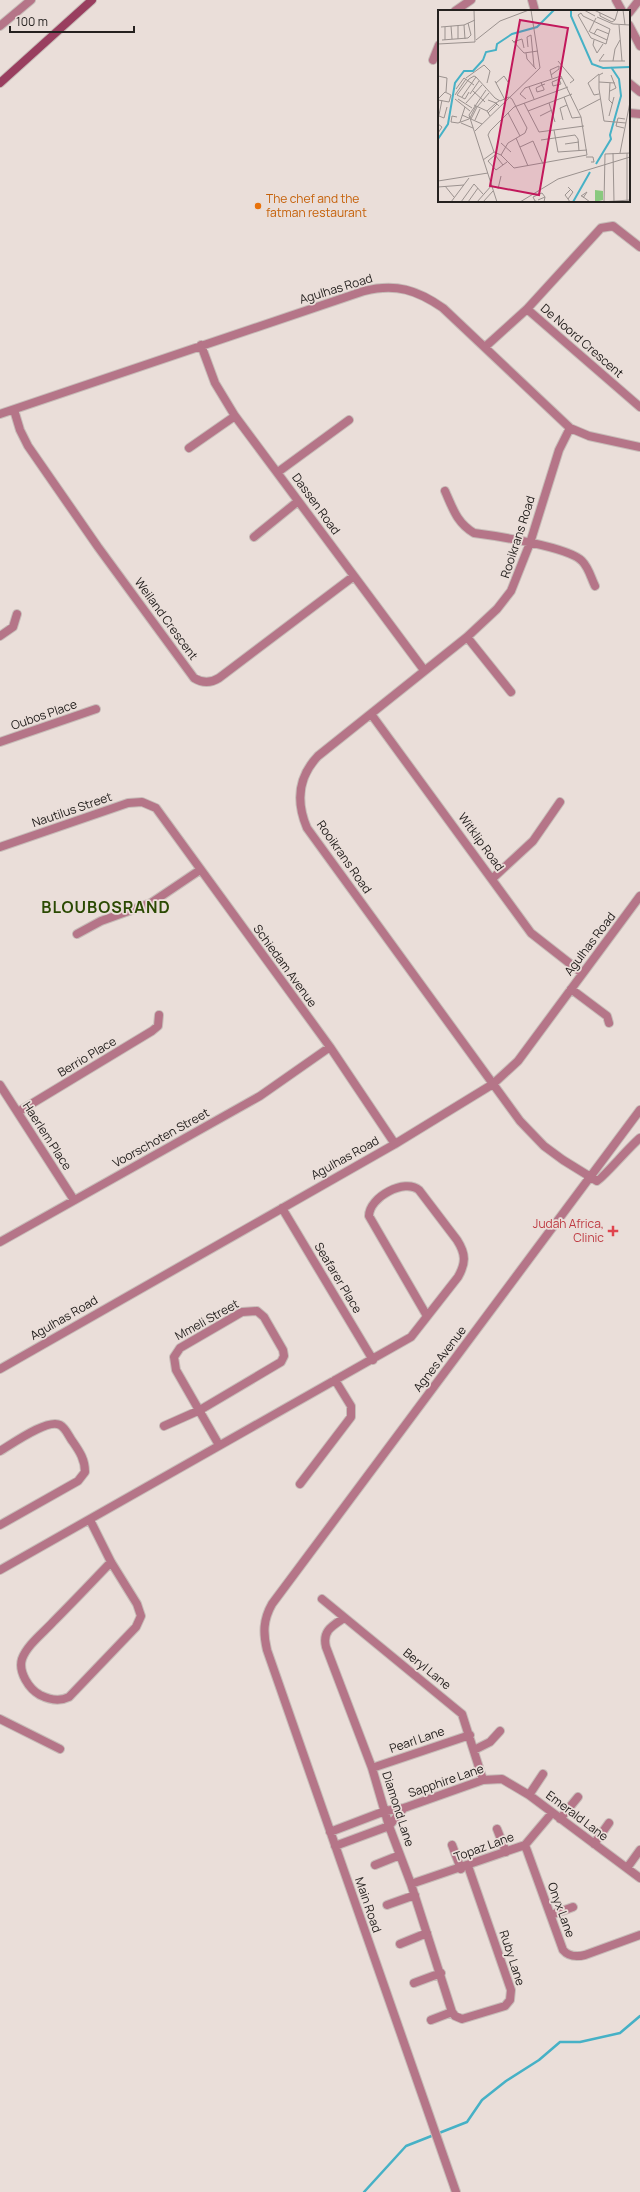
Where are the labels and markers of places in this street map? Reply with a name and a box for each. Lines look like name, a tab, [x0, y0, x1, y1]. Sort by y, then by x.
place label: The chef and the fatman restaurant	[266, 190, 367, 221]
marker: The chef and the fatman restaurant	[253, 201, 263, 211]
place label: Judah Africa, Clinic	[533, 1215, 604, 1246]
marker: Judah Africa, Clinic	[607, 1225, 619, 1237]

